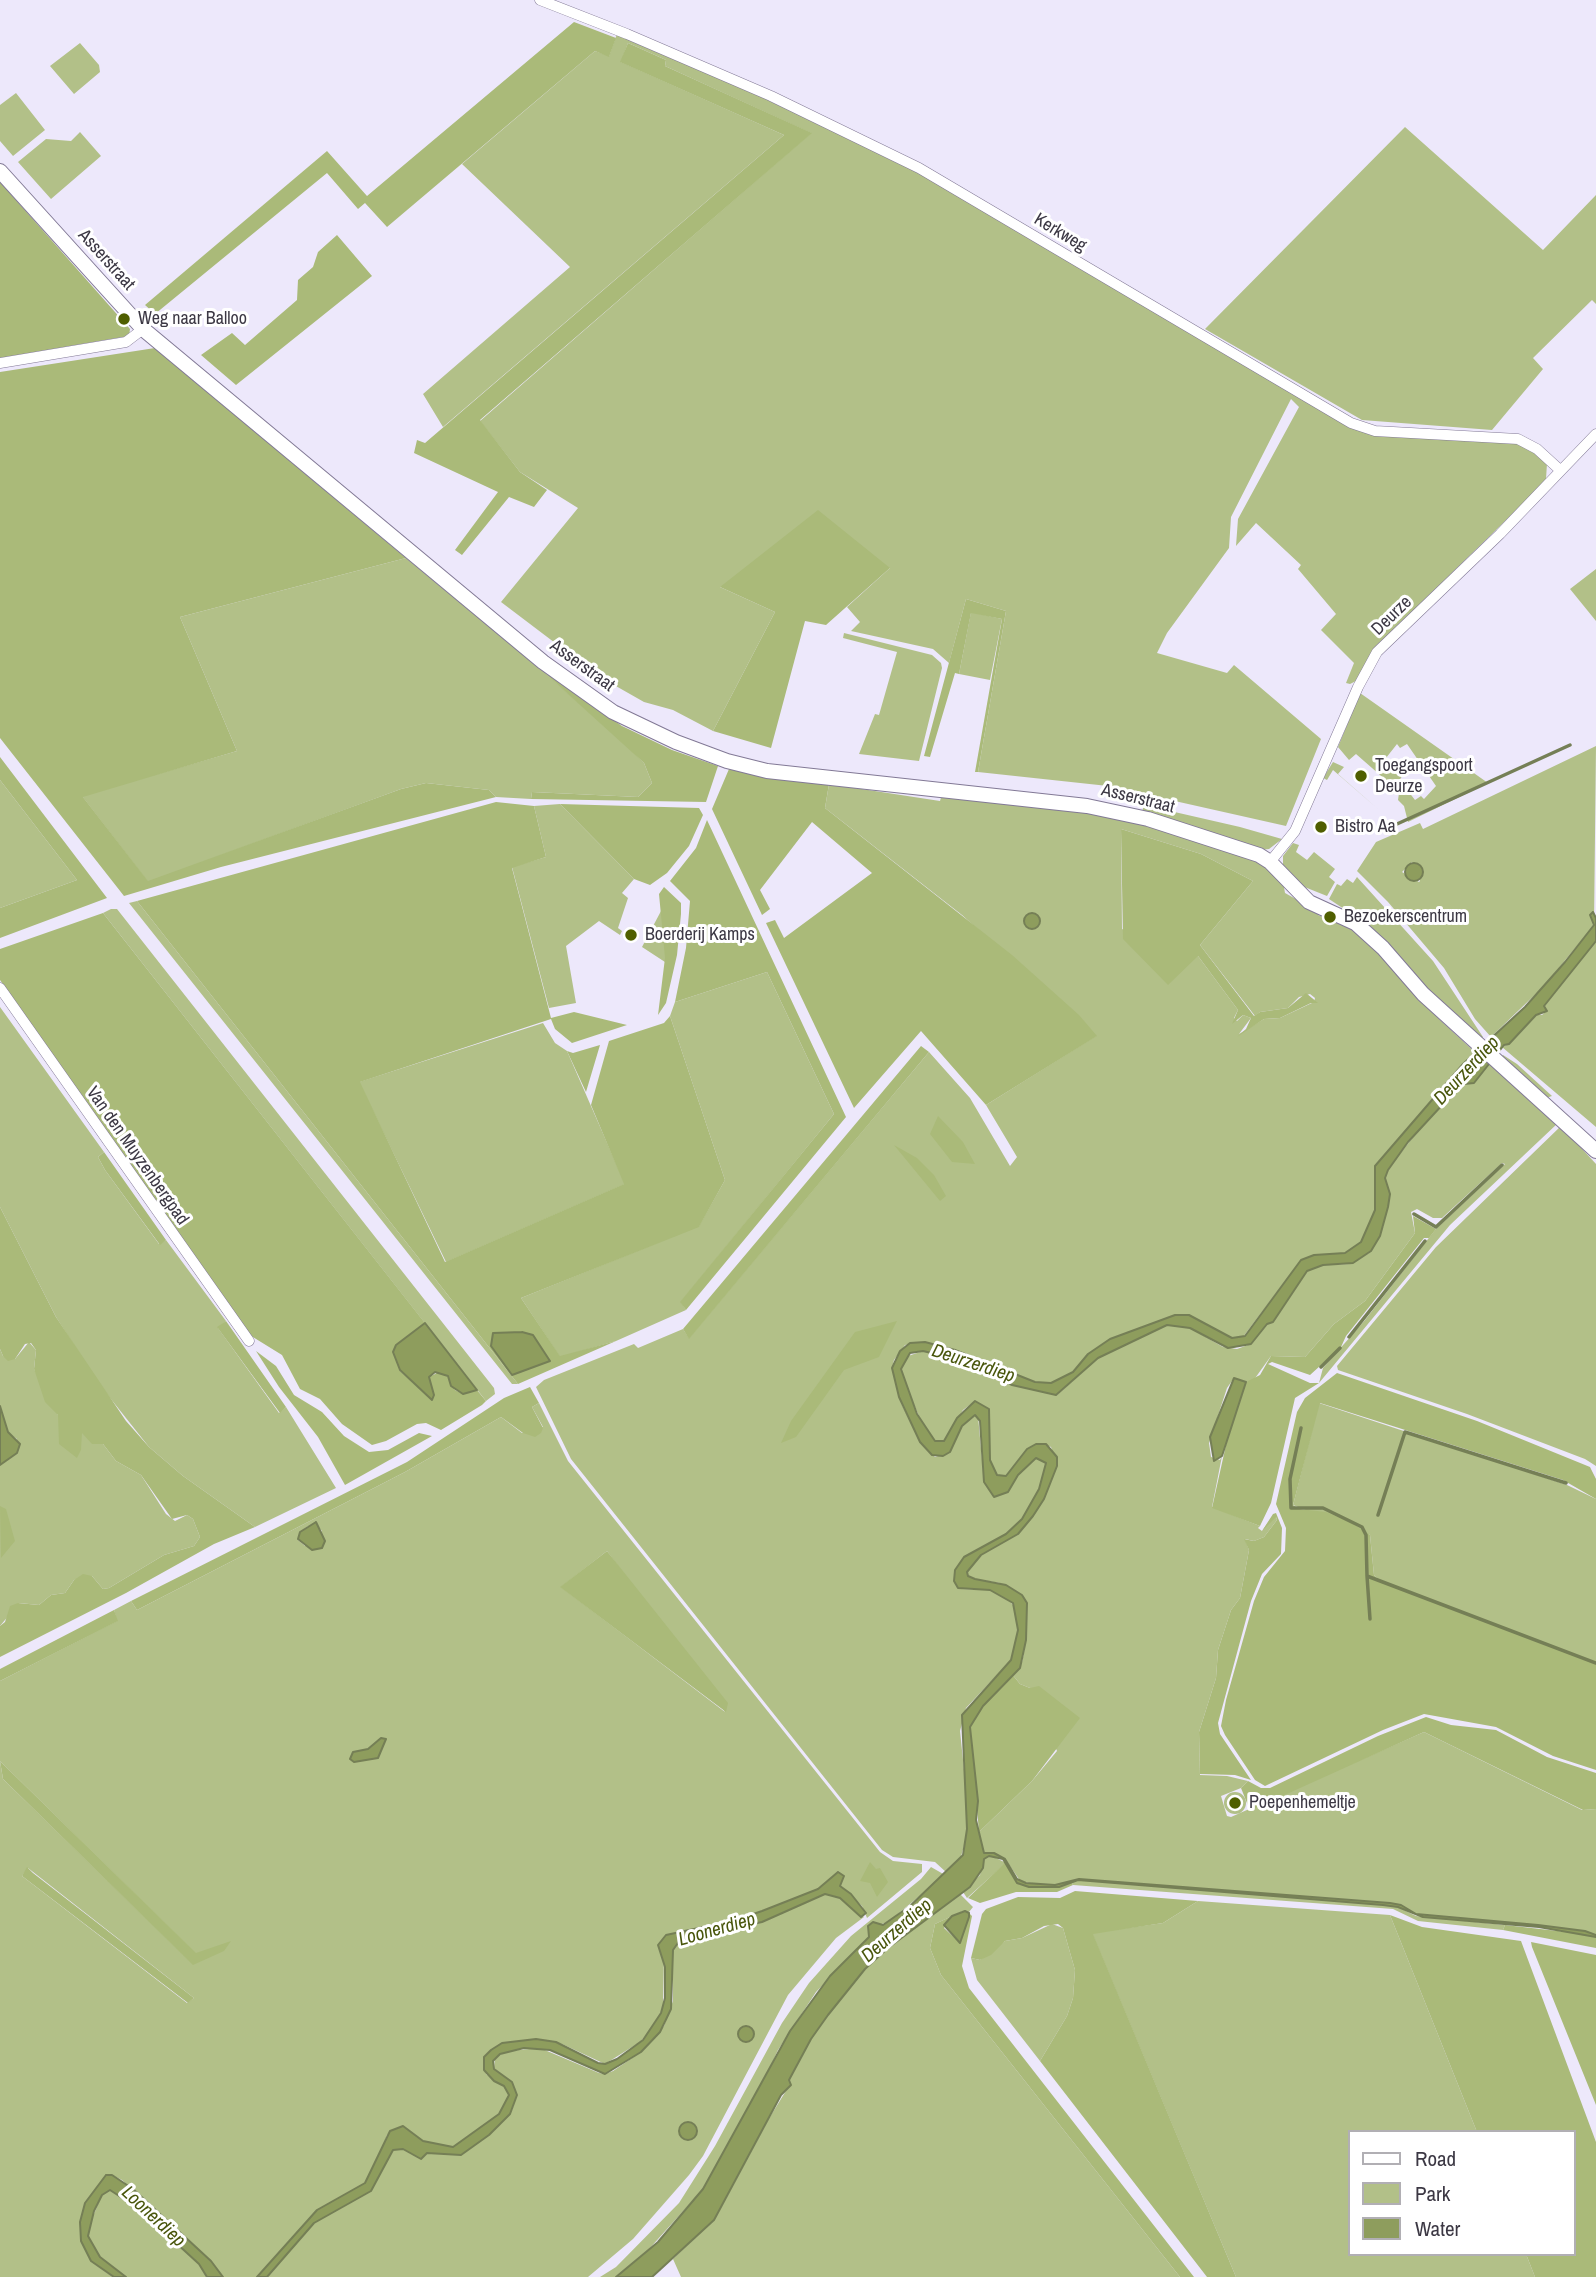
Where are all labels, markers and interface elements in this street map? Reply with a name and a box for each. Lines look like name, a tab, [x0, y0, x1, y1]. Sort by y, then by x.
street label: Kerkweg	[1030, 209, 1090, 257]
street label: Asserstraat	[73, 225, 139, 295]
place label: Weg naar Balloo	[138, 308, 247, 330]
marker: Weg naar Balloo	[116, 311, 132, 327]
street label: Deurze	[1367, 592, 1417, 640]
street label: Asserstraat	[545, 635, 619, 697]
place label: Toegangspoort Deurze	[1375, 755, 1473, 798]
marker: Toegangspoort Deurze	[1353, 768, 1369, 784]
street label: Asserstraat	[1099, 779, 1177, 819]
place label: Bistro Aa	[1335, 816, 1396, 838]
marker: Bistro Aa	[1313, 819, 1329, 835]
place label: Bezoekerscentrum	[1344, 906, 1467, 928]
marker: Bezoekerscentrum	[1322, 909, 1338, 925]
place label: Boerderij Kamps	[645, 924, 755, 946]
marker: Boerderij Kamps	[623, 927, 639, 943]
water label: Deurzerdiep	[1429, 1032, 1505, 1110]
street label: Van den Muyzenbergpad	[81, 1083, 193, 1229]
water label: Deurzerdiep	[929, 1340, 1017, 1388]
place label: Poepenhemeltje	[1249, 1792, 1356, 1814]
marker: Poepenhemeltje	[1227, 1795, 1243, 1811]
water label: Deurzerdiep	[857, 1894, 937, 1968]
water label: Loonerdiep	[676, 1908, 758, 1952]
legend	[1348, 2130, 1575, 2256]
text: Road	[1415, 2144, 1456, 2173]
text: Park	[1415, 2179, 1450, 2208]
water label: Loonerdiep	[116, 2182, 190, 2252]
text: Water	[1415, 2214, 1460, 2243]

